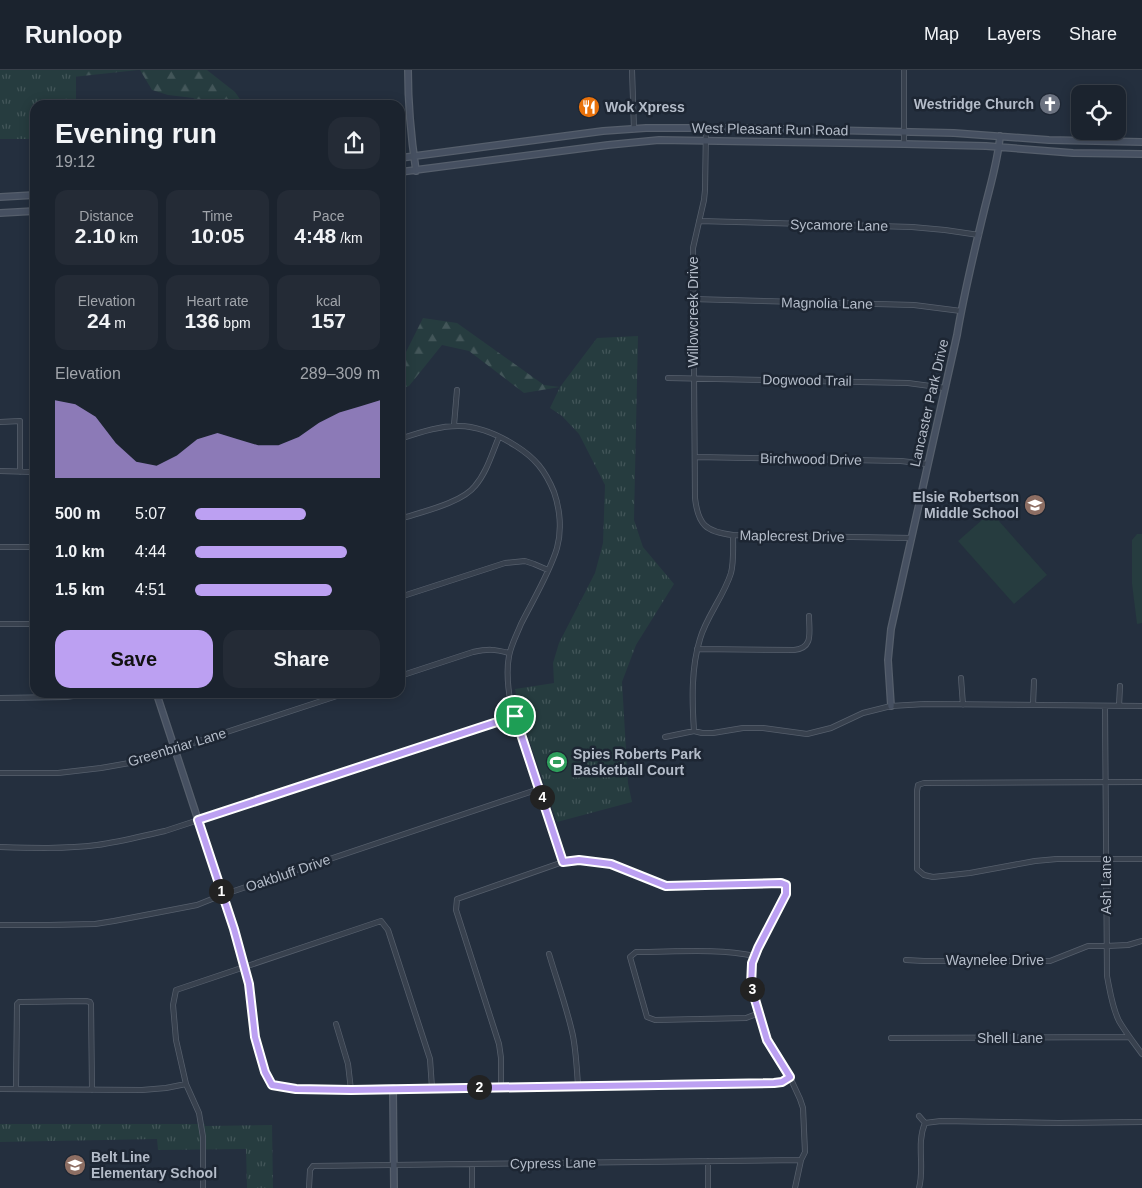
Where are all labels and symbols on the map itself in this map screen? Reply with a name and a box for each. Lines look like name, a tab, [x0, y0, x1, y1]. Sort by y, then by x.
church icon: Westridge Church	[1038, 92, 1062, 116]
restaurant icon: Wok Xpress	[577, 95, 601, 119]
place label: Westridge Church	[914, 96, 1034, 112]
place label: Wok Xpress	[605, 99, 685, 115]
street label: West Pleasant Run Road	[691, 120, 849, 138]
street label: Sycamore Lane	[790, 216, 888, 234]
street label: Willowcreek Drive	[685, 256, 701, 368]
street label: Magnolia Lane	[781, 294, 873, 312]
street label: Lancaster Park Drive	[907, 337, 952, 468]
street label: Dogwood Trail	[762, 371, 852, 389]
street label: Birchwood Drive	[760, 450, 862, 468]
place label: Elsie Robertson Middle School	[912, 489, 1019, 521]
school or university icon: Elsie Robertson Middle School	[1023, 493, 1047, 517]
street label: Maplecrest Drive	[739, 527, 845, 545]
pin	[494, 695, 536, 737]
street label: Greenbriar Lane	[126, 724, 228, 770]
place label: Spies Roberts Park Basketball Court	[573, 746, 702, 778]
sports icon: Spies Roberts Park Basketball Court	[545, 750, 569, 774]
pin: 4	[530, 784, 554, 810]
street label: Oakbluff Drive	[244, 851, 333, 895]
street label: Ash Lane	[1098, 855, 1114, 915]
pin: 1	[208, 878, 234, 904]
street label: Waynelee Drive	[946, 952, 1044, 968]
pin: 3	[740, 976, 764, 1002]
street label: Shell Lane	[977, 1030, 1043, 1046]
pin: 2	[466, 1074, 492, 1100]
place label: Belt Line Elementary School	[91, 1149, 217, 1181]
school or university icon: Belt Line Elementary School	[63, 1153, 87, 1177]
street label: Cypress Lane	[510, 1154, 597, 1172]

